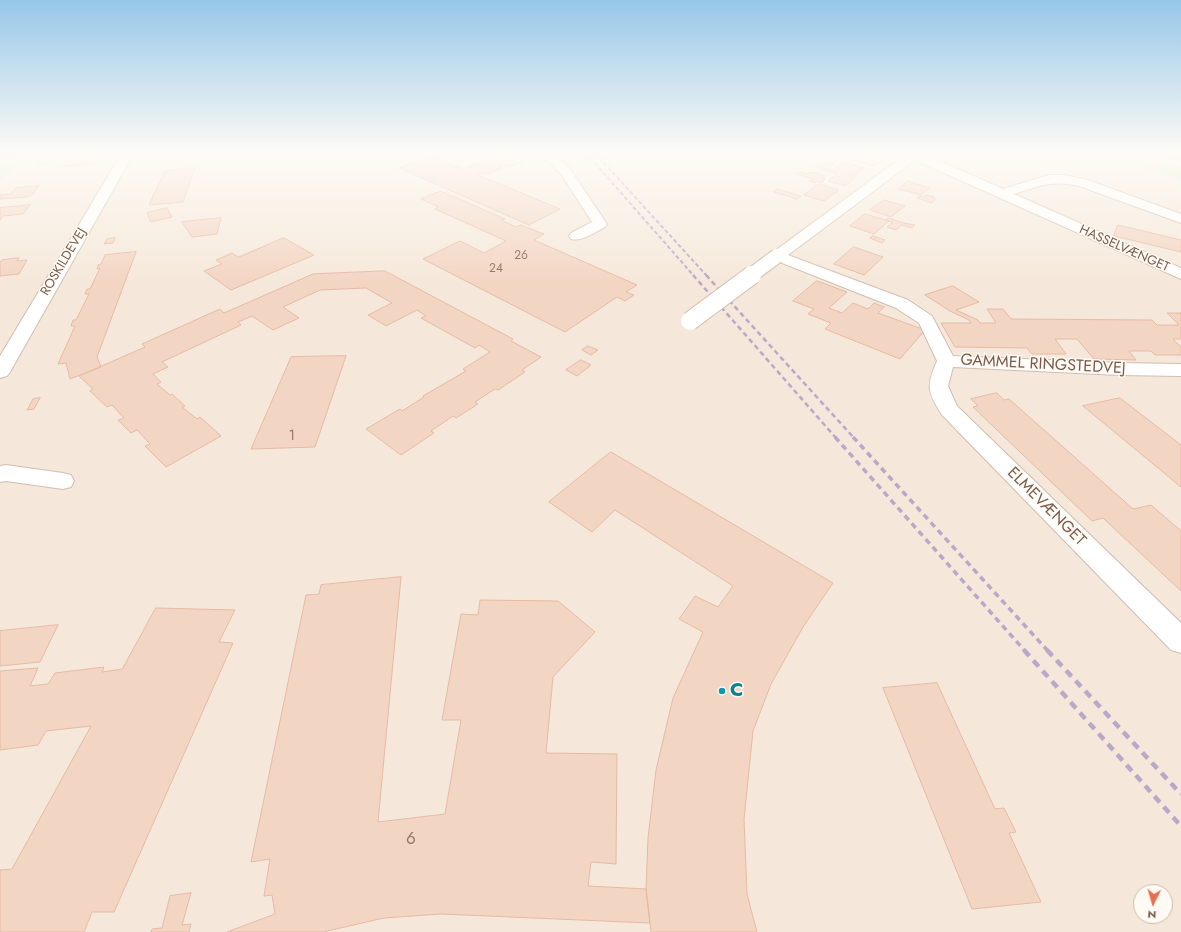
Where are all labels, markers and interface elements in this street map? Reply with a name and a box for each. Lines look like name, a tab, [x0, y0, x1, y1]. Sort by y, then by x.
street label: HASSELVÆNGET	[1077, 222, 1171, 276]
street label: ROSKILDEVEJ	[38, 225, 90, 299]
house number: 26	[514, 249, 528, 263]
house number: 24	[489, 262, 503, 276]
street label: GAMMEL RINGSTEDVEJ	[960, 351, 1126, 379]
house number: 1	[289, 429, 295, 445]
street label: ELMEVÆNGET	[1003, 464, 1089, 550]
place label: C	[730, 680, 743, 702]
marker: C	[717, 686, 727, 696]
house number: 6	[406, 830, 416, 850]
north arrow	[1133, 884, 1173, 924]
text: N	[1147, 907, 1157, 923]

